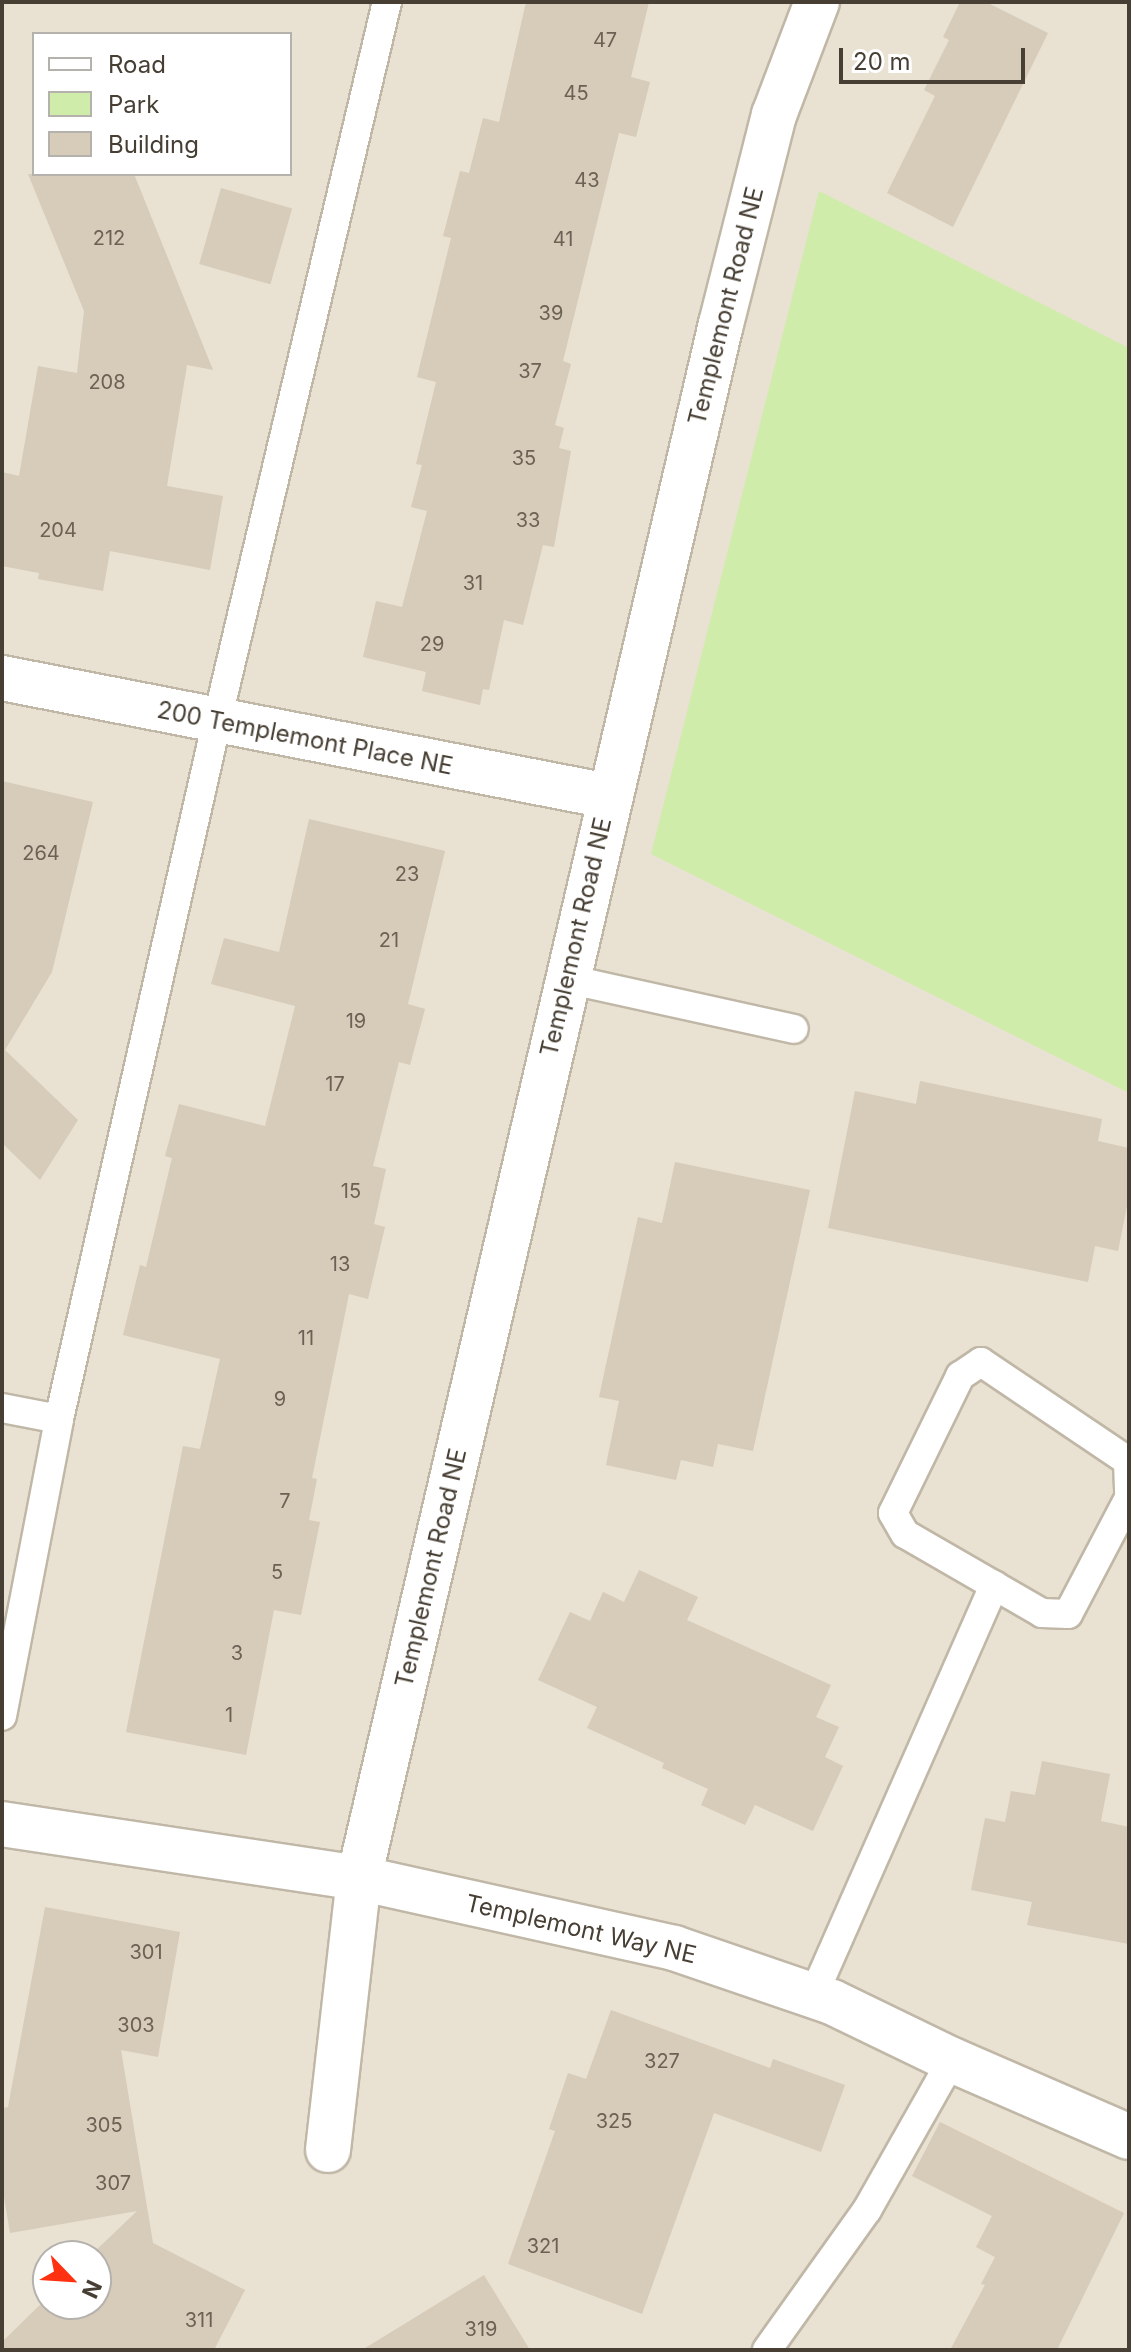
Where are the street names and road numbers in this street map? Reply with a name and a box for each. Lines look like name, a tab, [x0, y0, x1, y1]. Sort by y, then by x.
street label: Templemont Road NE	[682, 184, 770, 428]
street label: 200 Templemont Place NE	[155, 695, 455, 781]
street label: Templemont Road NE	[534, 815, 618, 1059]
street label: Templemont Road NE	[389, 1446, 473, 1690]
street label: Templemont Way NE	[463, 1888, 699, 1970]

